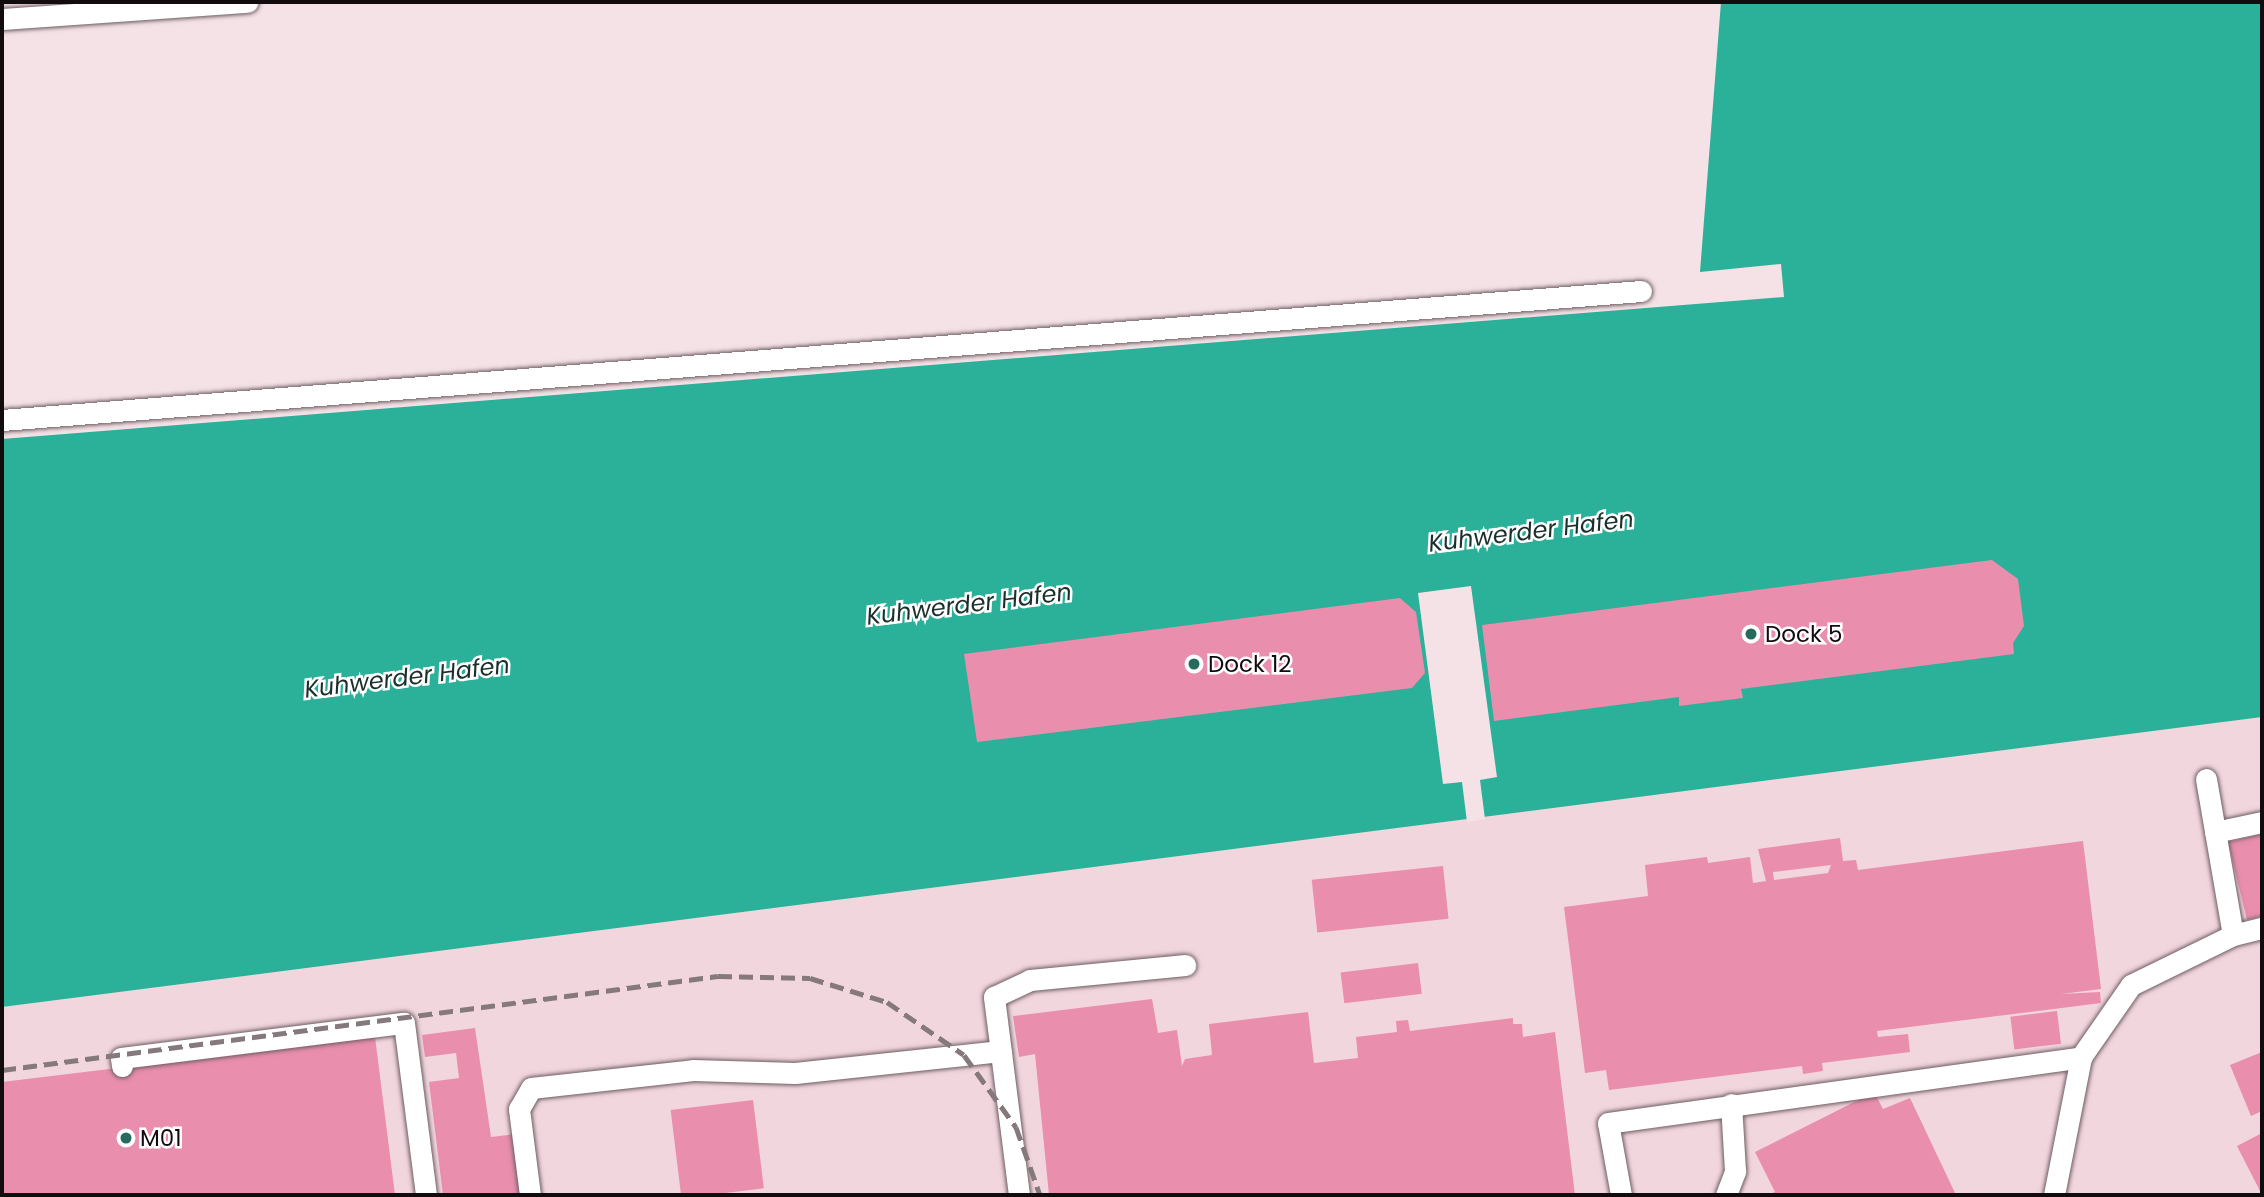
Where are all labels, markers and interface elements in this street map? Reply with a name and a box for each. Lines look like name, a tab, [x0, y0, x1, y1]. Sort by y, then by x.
water label: Kuhwerder Hafen	[1427, 504, 1635, 558]
water label: Kuhwerder Hafen	[865, 577, 1073, 631]
place label: Dock 5	[1765, 620, 1842, 648]
marker: Dock 5	[1743, 626, 1759, 642]
water label: Kuhwerder Hafen	[303, 650, 511, 704]
place label: Dock 12	[1208, 650, 1292, 678]
marker: Dock 12	[1186, 656, 1202, 672]
place label: M01	[140, 1124, 182, 1152]
marker: M01	[118, 1130, 134, 1146]

